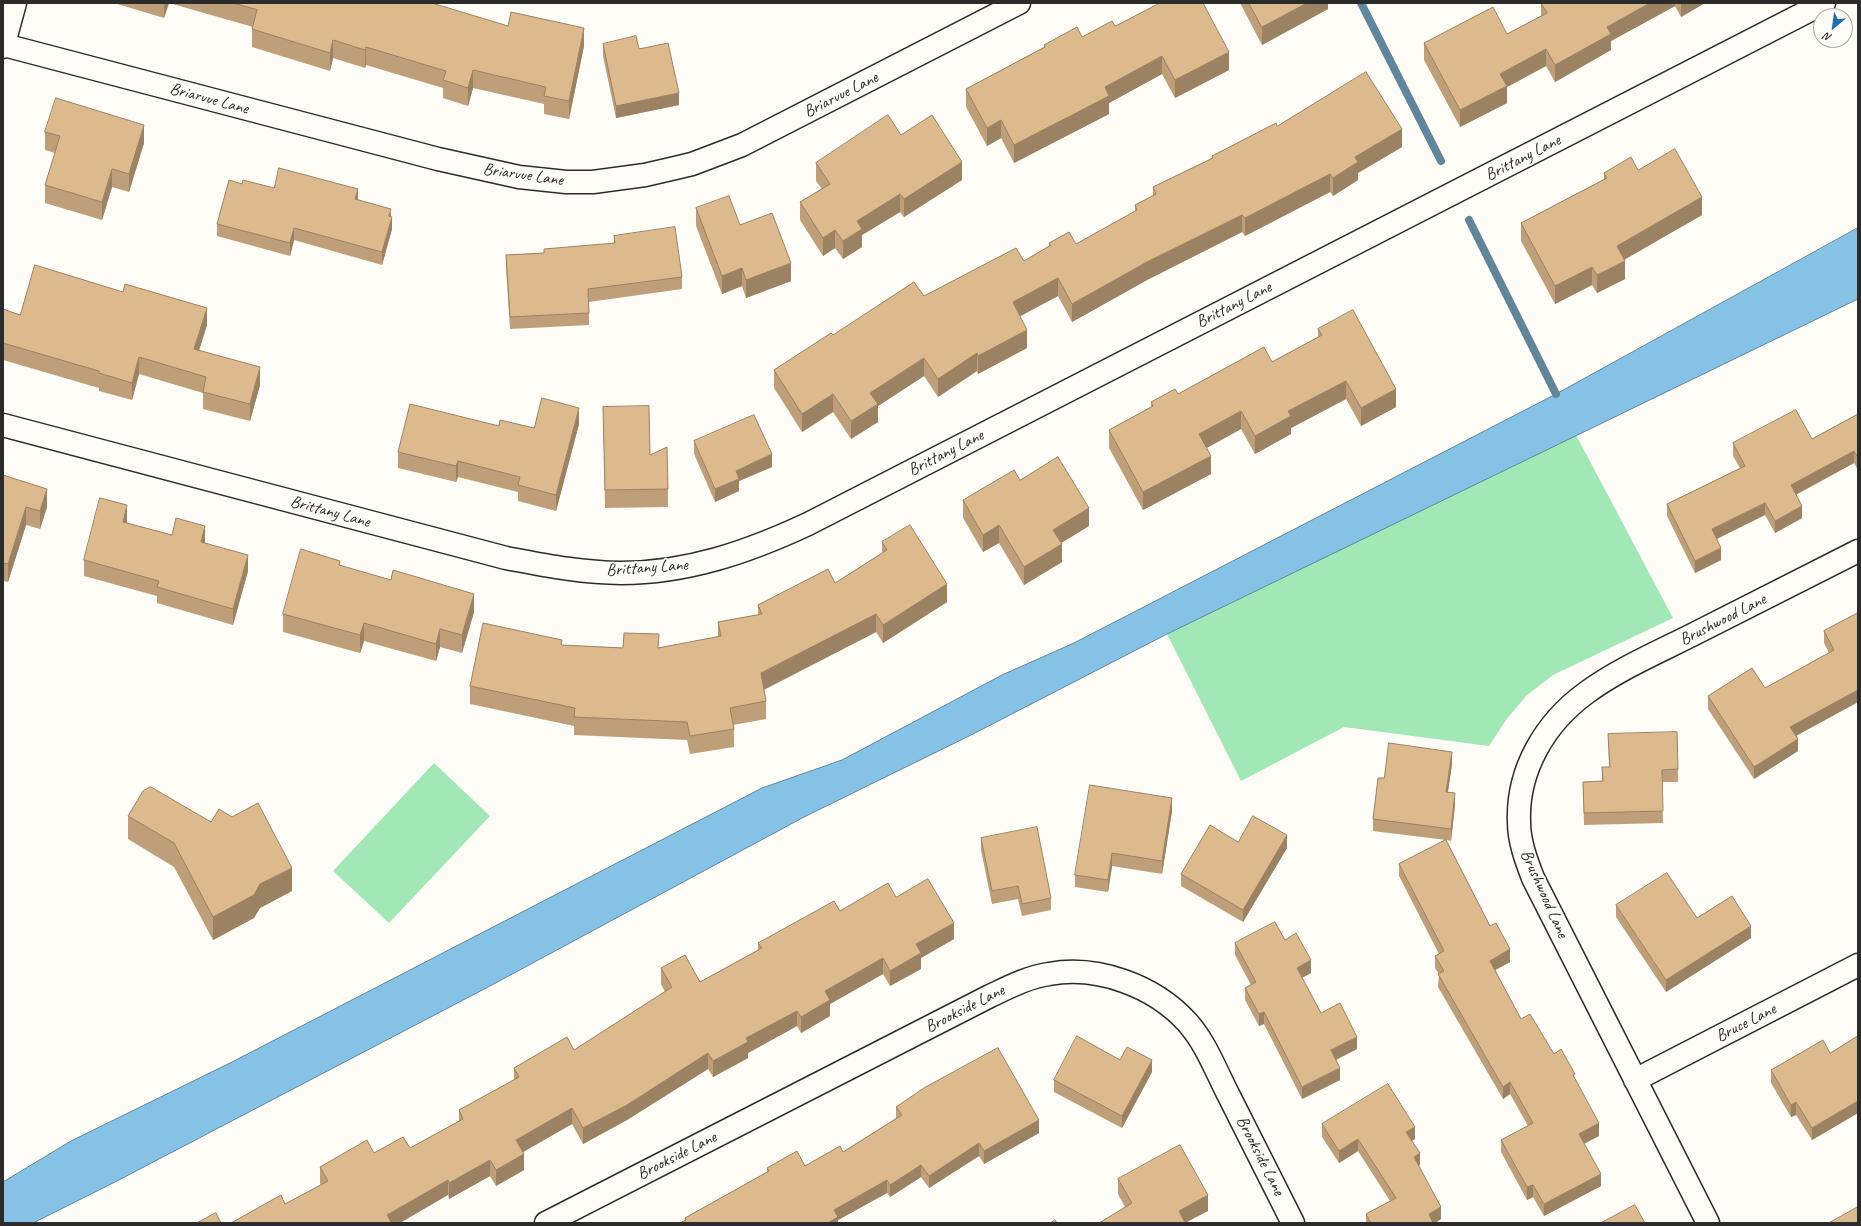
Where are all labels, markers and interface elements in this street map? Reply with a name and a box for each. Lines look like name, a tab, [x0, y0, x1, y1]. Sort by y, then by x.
north arrow	[1813, 8, 1853, 48]
text: N	[1821, 30, 1834, 45]
street label: Briarvue Lane	[800, 68, 882, 122]
street label: Briarvue Lane	[167, 79, 251, 119]
street label: Brittany Lane	[1482, 130, 1564, 186]
street label: Briarvue Lane	[482, 159, 564, 191]
street label: Brittany Lane	[1193, 277, 1275, 333]
street label: Brittany Lane	[905, 425, 987, 481]
street label: Brittany Lane	[288, 492, 372, 532]
street label: Brittany Lane	[606, 555, 688, 581]
street label: Brushwood Lane	[1676, 590, 1770, 650]
street label: Brushwood Lane	[1516, 847, 1572, 941]
street label: Brookside Lane	[922, 980, 1008, 1038]
street label: Bruce Lane	[1713, 999, 1779, 1047]
street label: Brookside Lane	[1231, 1113, 1289, 1199]
street label: Brookside Lane	[634, 1127, 720, 1185]

